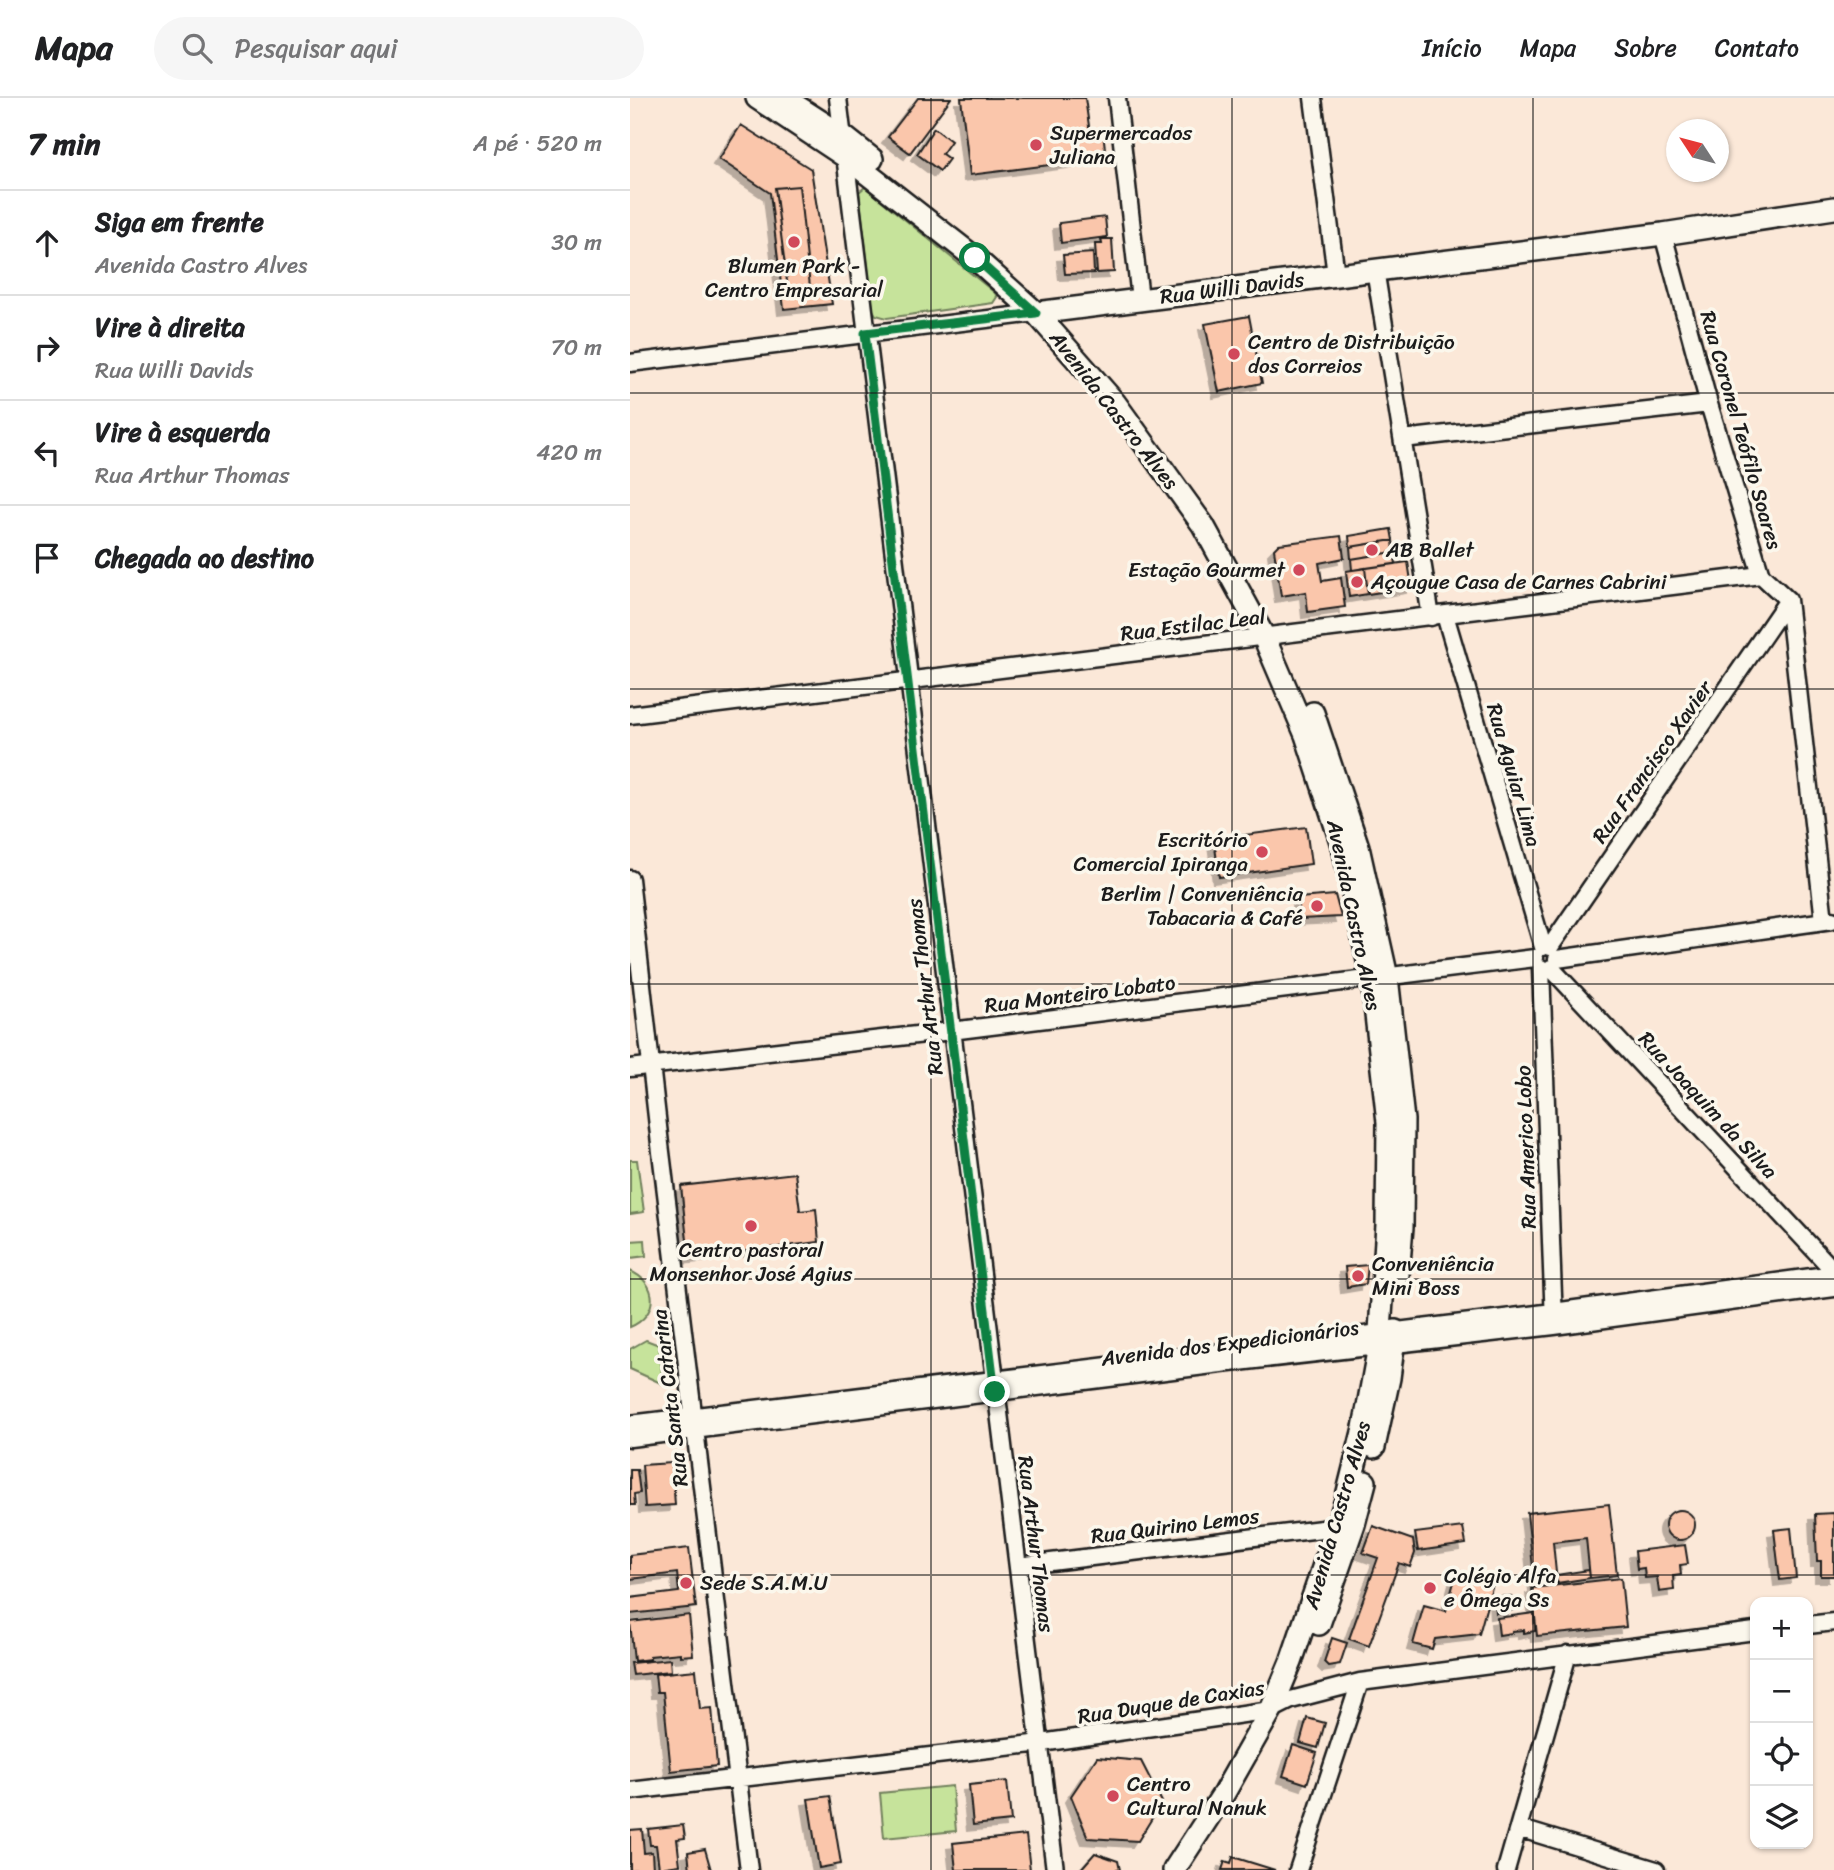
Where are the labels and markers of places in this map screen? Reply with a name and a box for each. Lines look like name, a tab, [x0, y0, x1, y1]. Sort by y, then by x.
place label: Supermercados Juliana	[1049, 114, 1193, 176]
marker: Supermercados Juliana	[1028, 137, 1044, 153]
marker: Blumen Park - Centro Empresarial	[786, 234, 802, 250]
place label: Blumen Park - Centro Empresarial	[705, 247, 884, 309]
place label: Centro de Distribuição dos Correios	[1248, 323, 1455, 385]
marker: Centro de Distribuição dos Correios	[1226, 346, 1242, 362]
place label: AB Ballet	[1385, 531, 1475, 569]
marker: AB Ballet	[1364, 542, 1380, 558]
place label: Estação Gourmet	[1128, 551, 1287, 589]
marker: Estação Gourmet	[1291, 562, 1307, 578]
place label: Açougue Casa de Carnes Cabrini	[1370, 563, 1668, 601]
marker: Açougue Casa de Carnes Cabrini	[1349, 574, 1365, 590]
place label: Escritório Comercial Ipiranga	[1074, 821, 1248, 883]
marker: Escritório Comercial Ipiranga	[1254, 844, 1270, 860]
place label: Berlim | Conveniência Tabacaria & Café	[1101, 875, 1303, 937]
marker: Berlim | Conveniência Tabacaria & Café	[1309, 898, 1325, 914]
marker: Centro pastoral Monsenhor José Agius	[743, 1218, 759, 1234]
place label: Centro pastoral Monsenhor José Agius	[650, 1231, 853, 1293]
place label: Conveniência Mini Boss	[1372, 1245, 1494, 1307]
marker: Conveniência Mini Boss	[1350, 1268, 1366, 1284]
place label: Colégio Alfa e Ômega Ss	[1444, 1557, 1557, 1619]
place label: Sede S.A.M.U	[700, 1564, 828, 1602]
marker: Sede S.A.M.U	[678, 1575, 694, 1591]
marker: Colégio Alfa e Ômega Ss	[1422, 1580, 1438, 1596]
place label: Centro Cultural Nanuk	[1127, 1765, 1267, 1827]
marker: Centro Cultural Nanuk	[1105, 1788, 1121, 1804]

